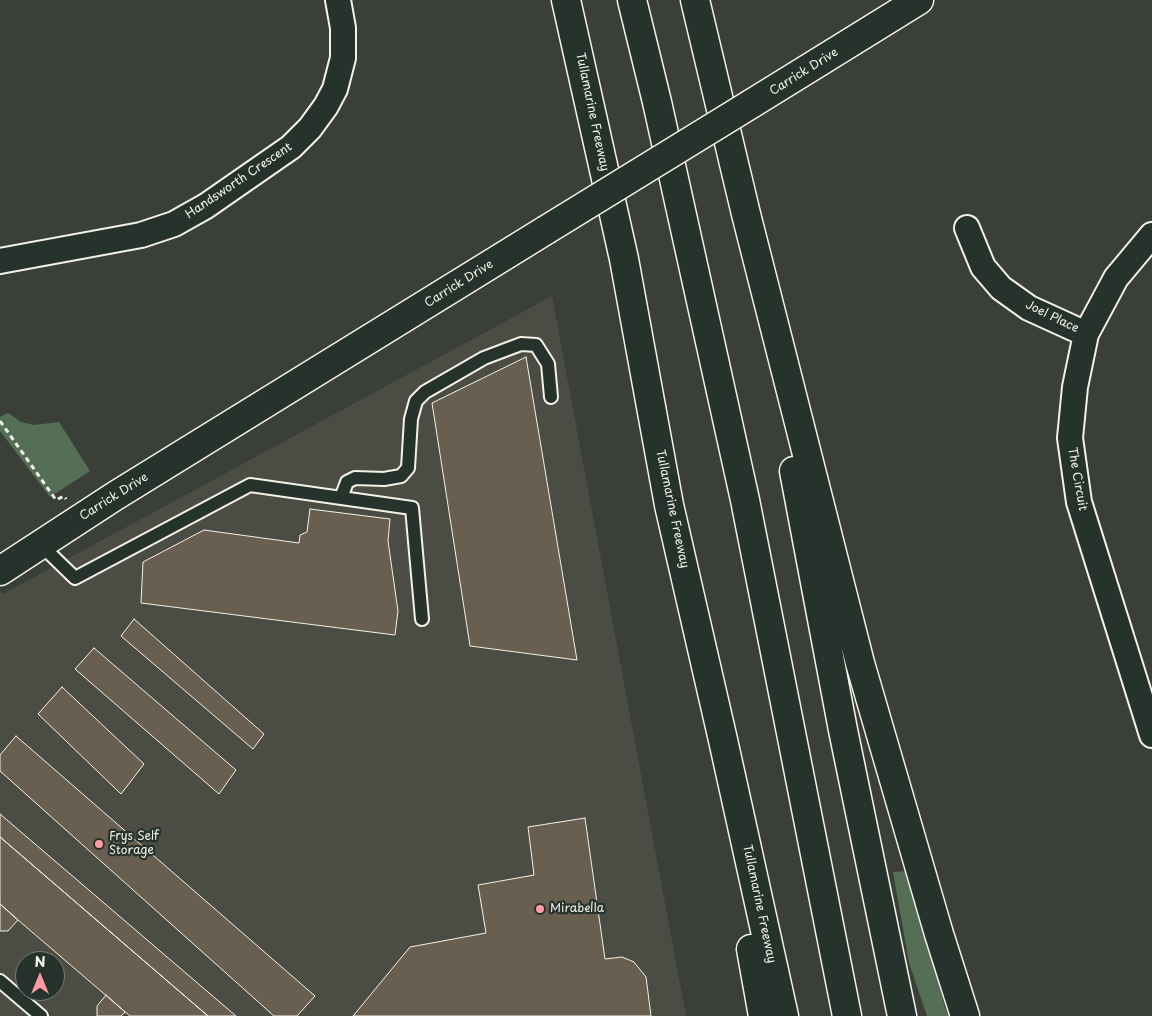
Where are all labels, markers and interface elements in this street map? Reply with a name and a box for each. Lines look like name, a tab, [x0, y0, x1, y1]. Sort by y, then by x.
street label: Carrick Drive	[767, 45, 841, 99]
street label: Tullamarine Freeway	[572, 52, 612, 172]
street label: Handsworth Crescent	[183, 140, 295, 222]
street label: Carrick Drive	[422, 257, 496, 311]
street label: Joel Place	[1023, 298, 1081, 336]
street label: The Circuit	[1064, 446, 1090, 512]
street label: Tullamarine Freeway	[652, 449, 692, 569]
street label: Carrick Drive	[77, 470, 151, 524]
place label: Frys Self Storage	[109, 830, 159, 858]
marker: Frys Self Storage	[93, 838, 105, 850]
street label: Tullamarine Freeway	[739, 844, 779, 964]
place label: Mirabella	[550, 902, 604, 916]
marker: Mirabella	[534, 903, 546, 915]
north arrow	[15, 951, 65, 1001]
text: N	[34, 951, 46, 972]

